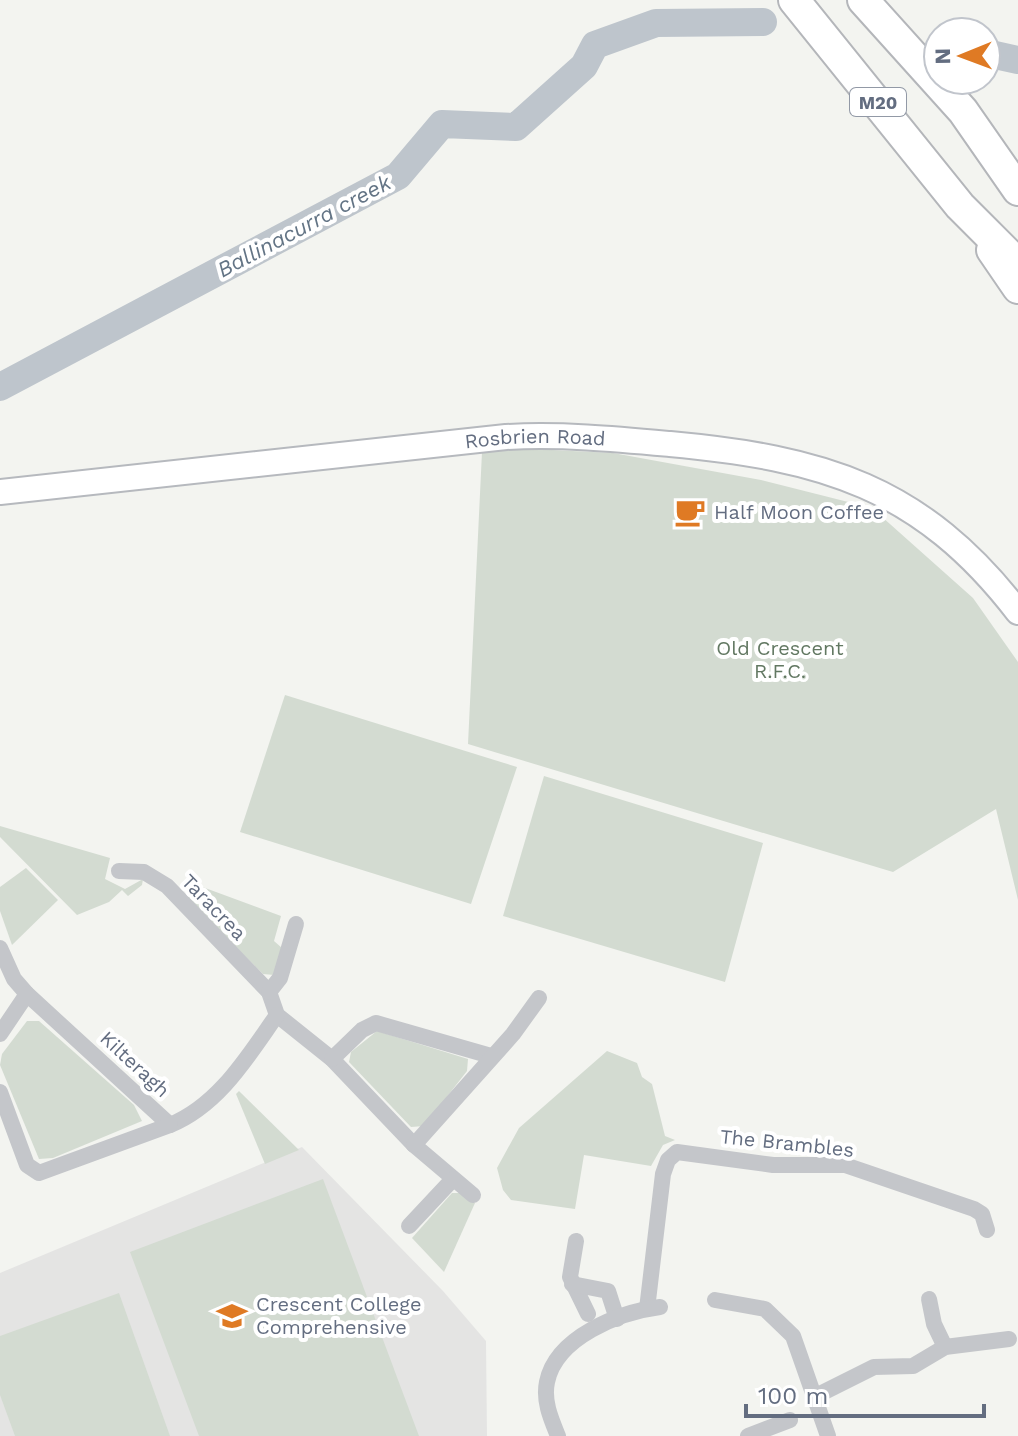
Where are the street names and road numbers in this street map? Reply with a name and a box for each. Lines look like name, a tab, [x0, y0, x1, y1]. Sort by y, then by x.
road number: M20	[850, 88, 906, 116]
street label: Rosbrien Road	[463, 424, 606, 453]
street label: Taracrea	[177, 869, 251, 945]
street label: Kilteragh	[95, 1026, 175, 1102]
street label: The Brambles	[719, 1124, 855, 1162]

